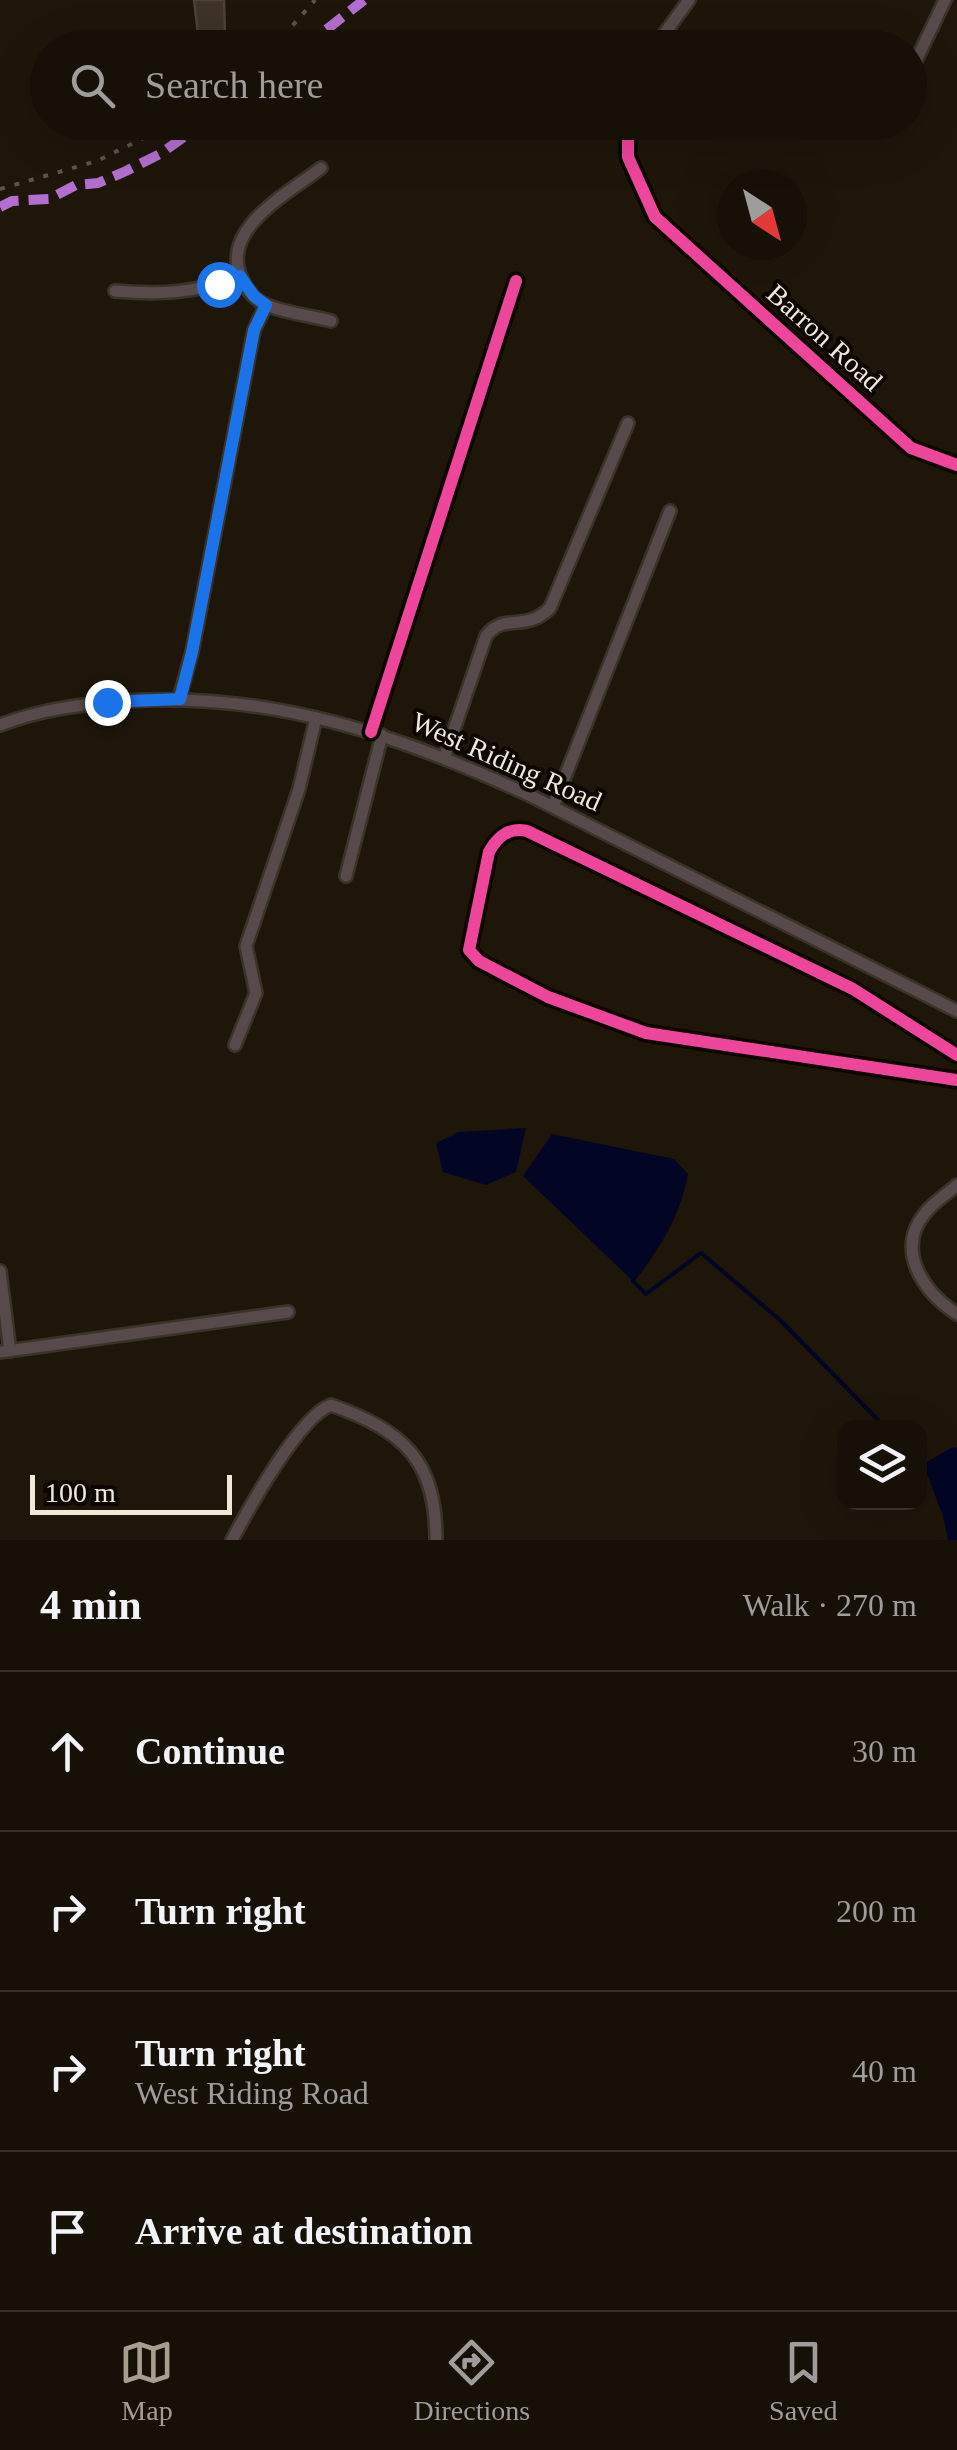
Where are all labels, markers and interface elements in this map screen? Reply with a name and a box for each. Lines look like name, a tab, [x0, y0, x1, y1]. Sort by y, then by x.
search box	[30, 30, 927, 140]
icon: search	[65, 58, 120, 113]
text: Search here	[145, 64, 323, 106]
north arrow	[717, 170, 807, 260]
route start	[197, 262, 243, 308]
street label: Barron Road	[761, 278, 888, 397]
route end	[85, 680, 131, 726]
street label: West Riding Road	[407, 706, 607, 817]
map controls	[837, 1420, 927, 1510]
button: layers	[837, 1420, 927, 1510]
scale bar	[30, 1470, 232, 1514]
text: 100 m	[45, 1477, 116, 1508]
text: 4 min	[40, 1582, 142, 1628]
text: Walk · 270 m	[743, 1587, 917, 1623]
icon: ahead	[40, 1724, 95, 1779]
text: Continue	[135, 1730, 285, 1772]
text: 30 m	[852, 1733, 917, 1769]
icon: right	[40, 1884, 95, 1939]
text: Turn right	[135, 1890, 306, 1932]
text: 200 m	[836, 1893, 917, 1929]
text: Turn right	[135, 2032, 306, 2074]
icon: right	[40, 2044, 95, 2099]
text: 40 m	[852, 2053, 917, 2089]
text: West Riding Road	[135, 2075, 369, 2111]
icon: arrive	[40, 2204, 95, 2259]
text: Arrive at destination	[135, 2210, 473, 2252]
tab: Map	[119, 2335, 174, 2427]
tab: Directions	[413, 2335, 530, 2427]
tab: Saved	[769, 2335, 838, 2427]

